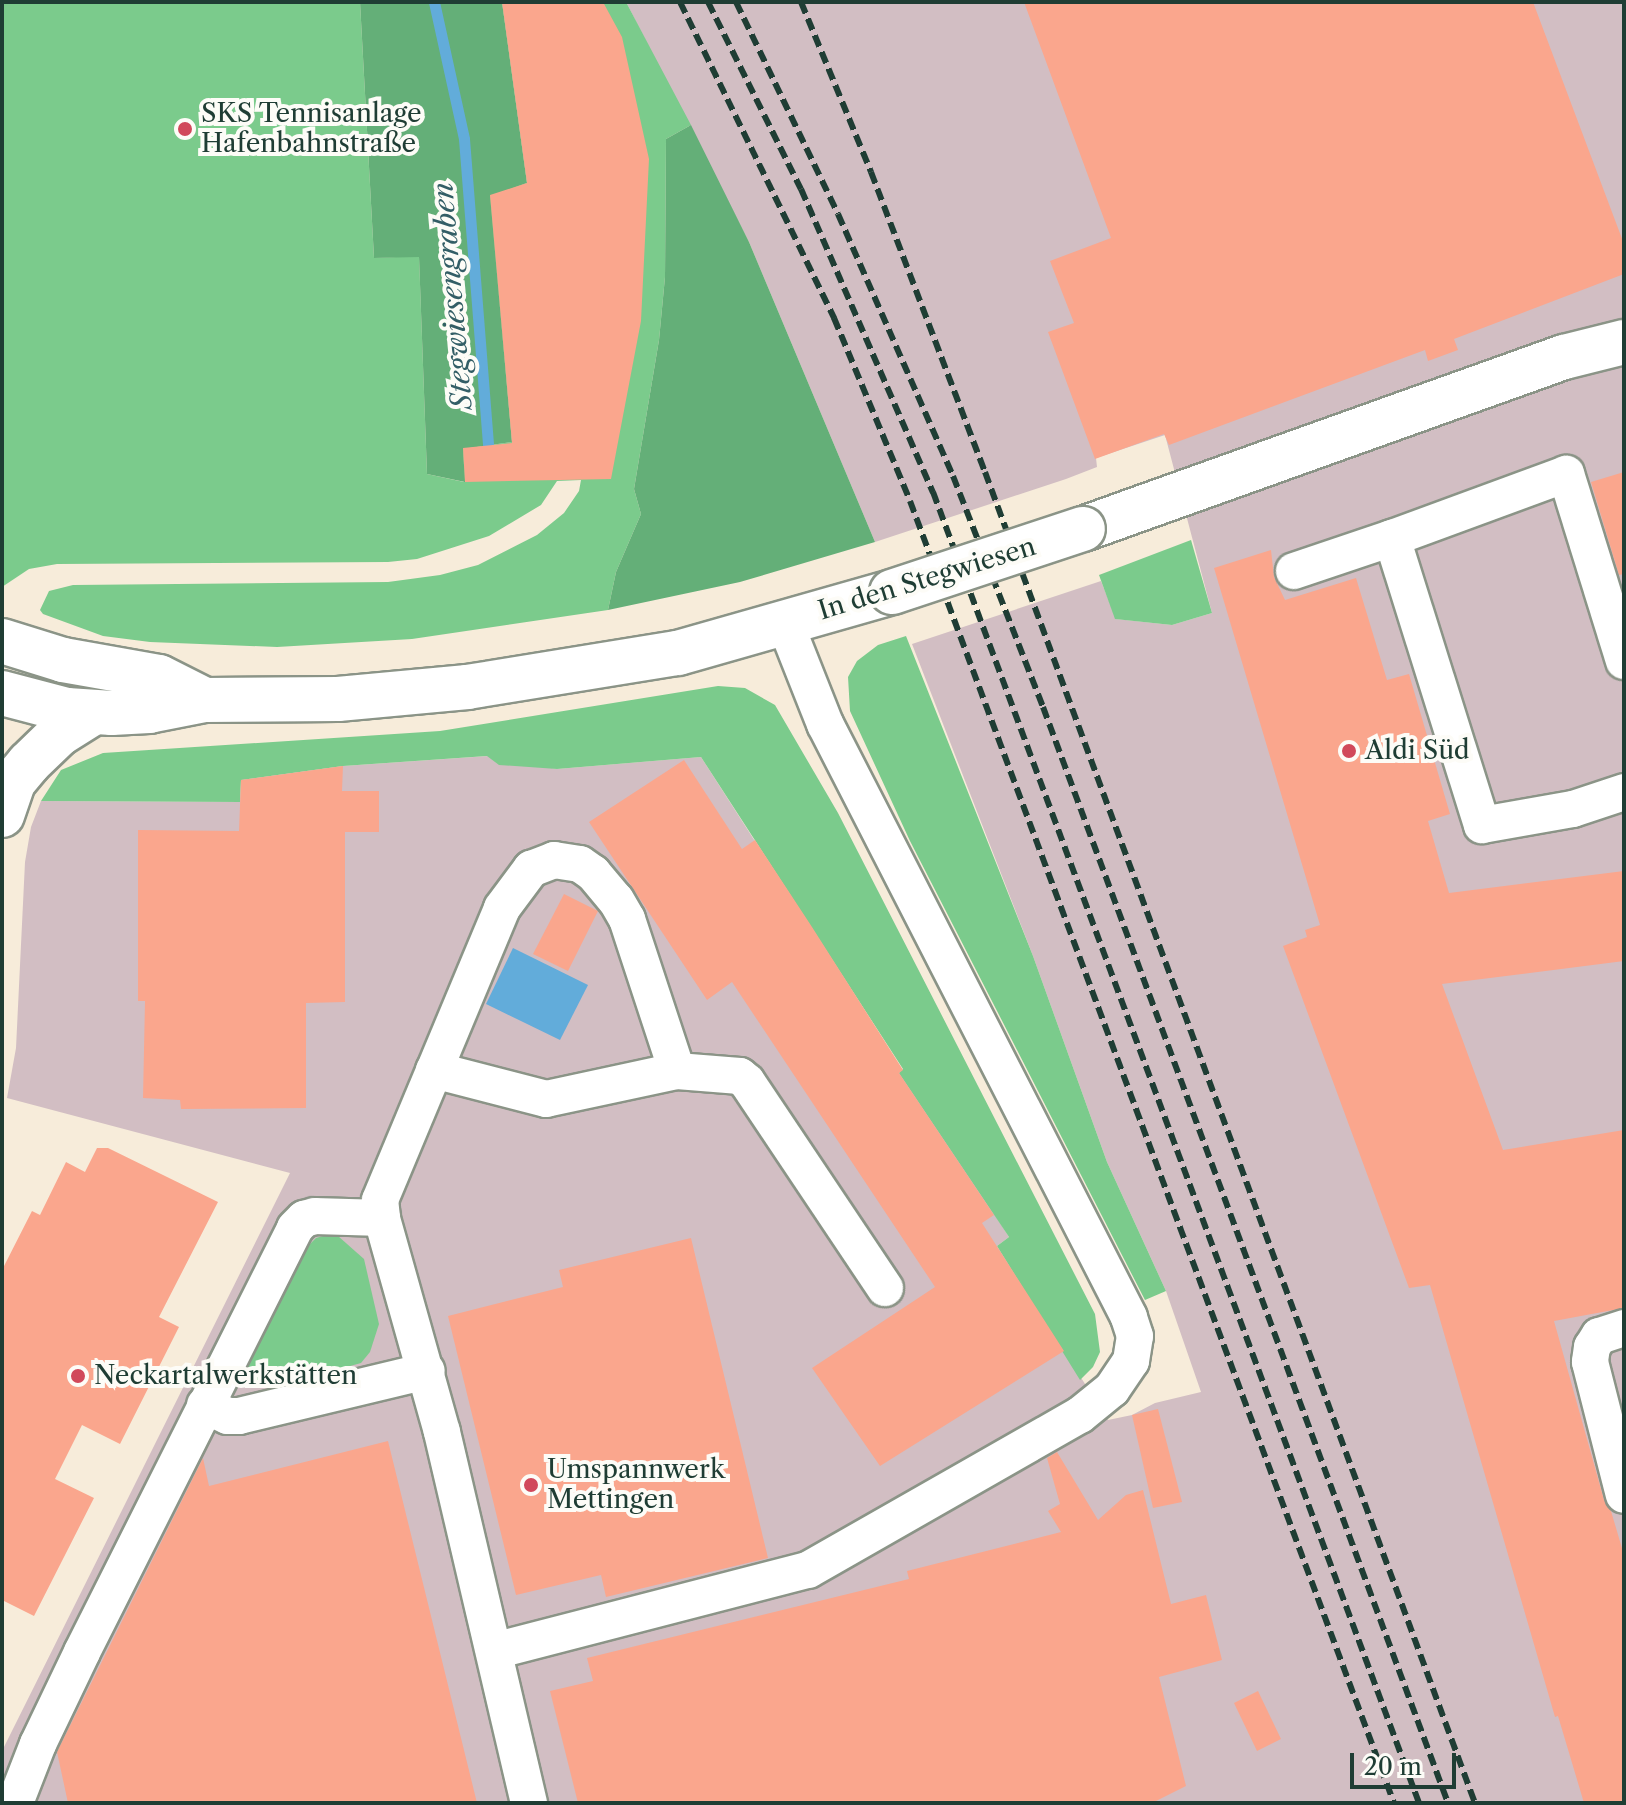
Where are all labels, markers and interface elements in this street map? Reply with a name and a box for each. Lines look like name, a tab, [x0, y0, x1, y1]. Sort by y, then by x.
place label: SKS Tennisanlage Hafenbahnstraße	[201, 98, 422, 160]
marker: SKS Tennisanlage Hafenbahnstraße	[176, 120, 194, 138]
water label: Stegwiesengraben	[425, 181, 479, 411]
street label: In den Stegwiesen	[814, 531, 1040, 627]
place label: Aldi Süd	[1365, 735, 1470, 767]
marker: Aldi Süd	[1340, 742, 1358, 760]
place label: Neckartalwerkstätten	[94, 1360, 357, 1392]
marker: Neckartalwerkstätten	[69, 1367, 87, 1385]
place label: Umspannwerk Mettingen	[547, 1454, 725, 1516]
marker: Umspannwerk Mettingen	[522, 1476, 540, 1494]
scale bar	[1354, 1737, 1460, 1787]
text: 20 m	[1364, 1752, 1422, 1781]

